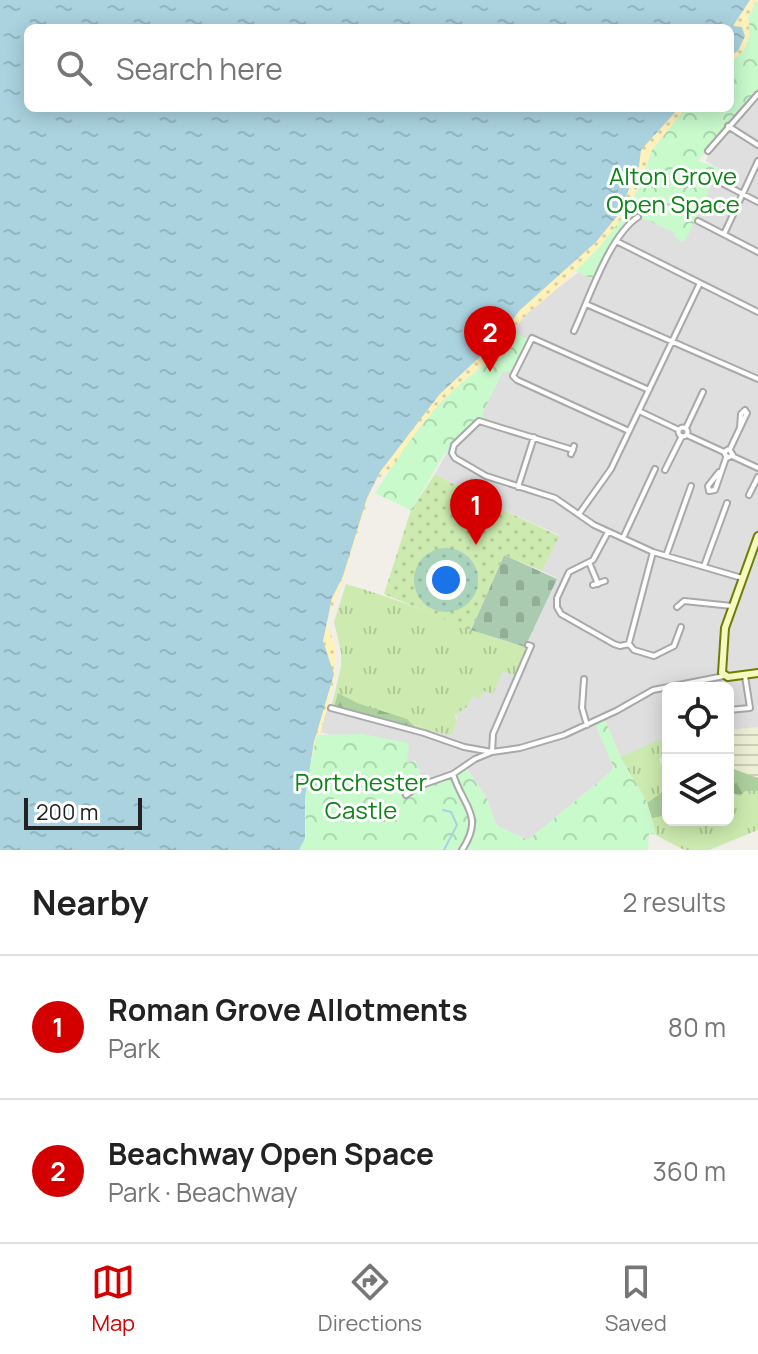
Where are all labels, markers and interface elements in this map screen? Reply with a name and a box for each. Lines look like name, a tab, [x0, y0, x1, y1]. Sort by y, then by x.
search box	[24, 24, 734, 112]
icon: search	[52, 46, 96, 90]
text: Search here	[116, 48, 283, 89]
park label: Alton Grove Open Space	[606, 159, 740, 220]
pin: 2	[464, 306, 516, 372]
pin: 1	[450, 479, 502, 545]
your location	[426, 560, 466, 600]
map controls	[662, 682, 734, 826]
button: locate	[662, 682, 734, 754]
button: layers	[662, 754, 734, 826]
park label: Portchester Castle	[295, 765, 428, 826]
scale bar	[24, 794, 142, 830]
text: 200 m	[36, 797, 98, 827]
text: Nearby	[32, 879, 148, 925]
text: 2 results	[622, 884, 726, 920]
text: Roman Grove Allotments	[108, 989, 468, 1030]
text: 1	[52, 1009, 64, 1045]
text: 80 m	[668, 1009, 726, 1045]
text: Park	[108, 1030, 160, 1066]
text: Beachway Open Space	[108, 1133, 434, 1174]
text: 2	[50, 1153, 66, 1189]
text: 360 m	[652, 1153, 726, 1189]
text: Park · Beachway	[108, 1174, 298, 1210]
tab: Map	[91, 1260, 135, 1338]
tab: Directions	[318, 1260, 422, 1338]
tab: Saved	[605, 1260, 667, 1338]

